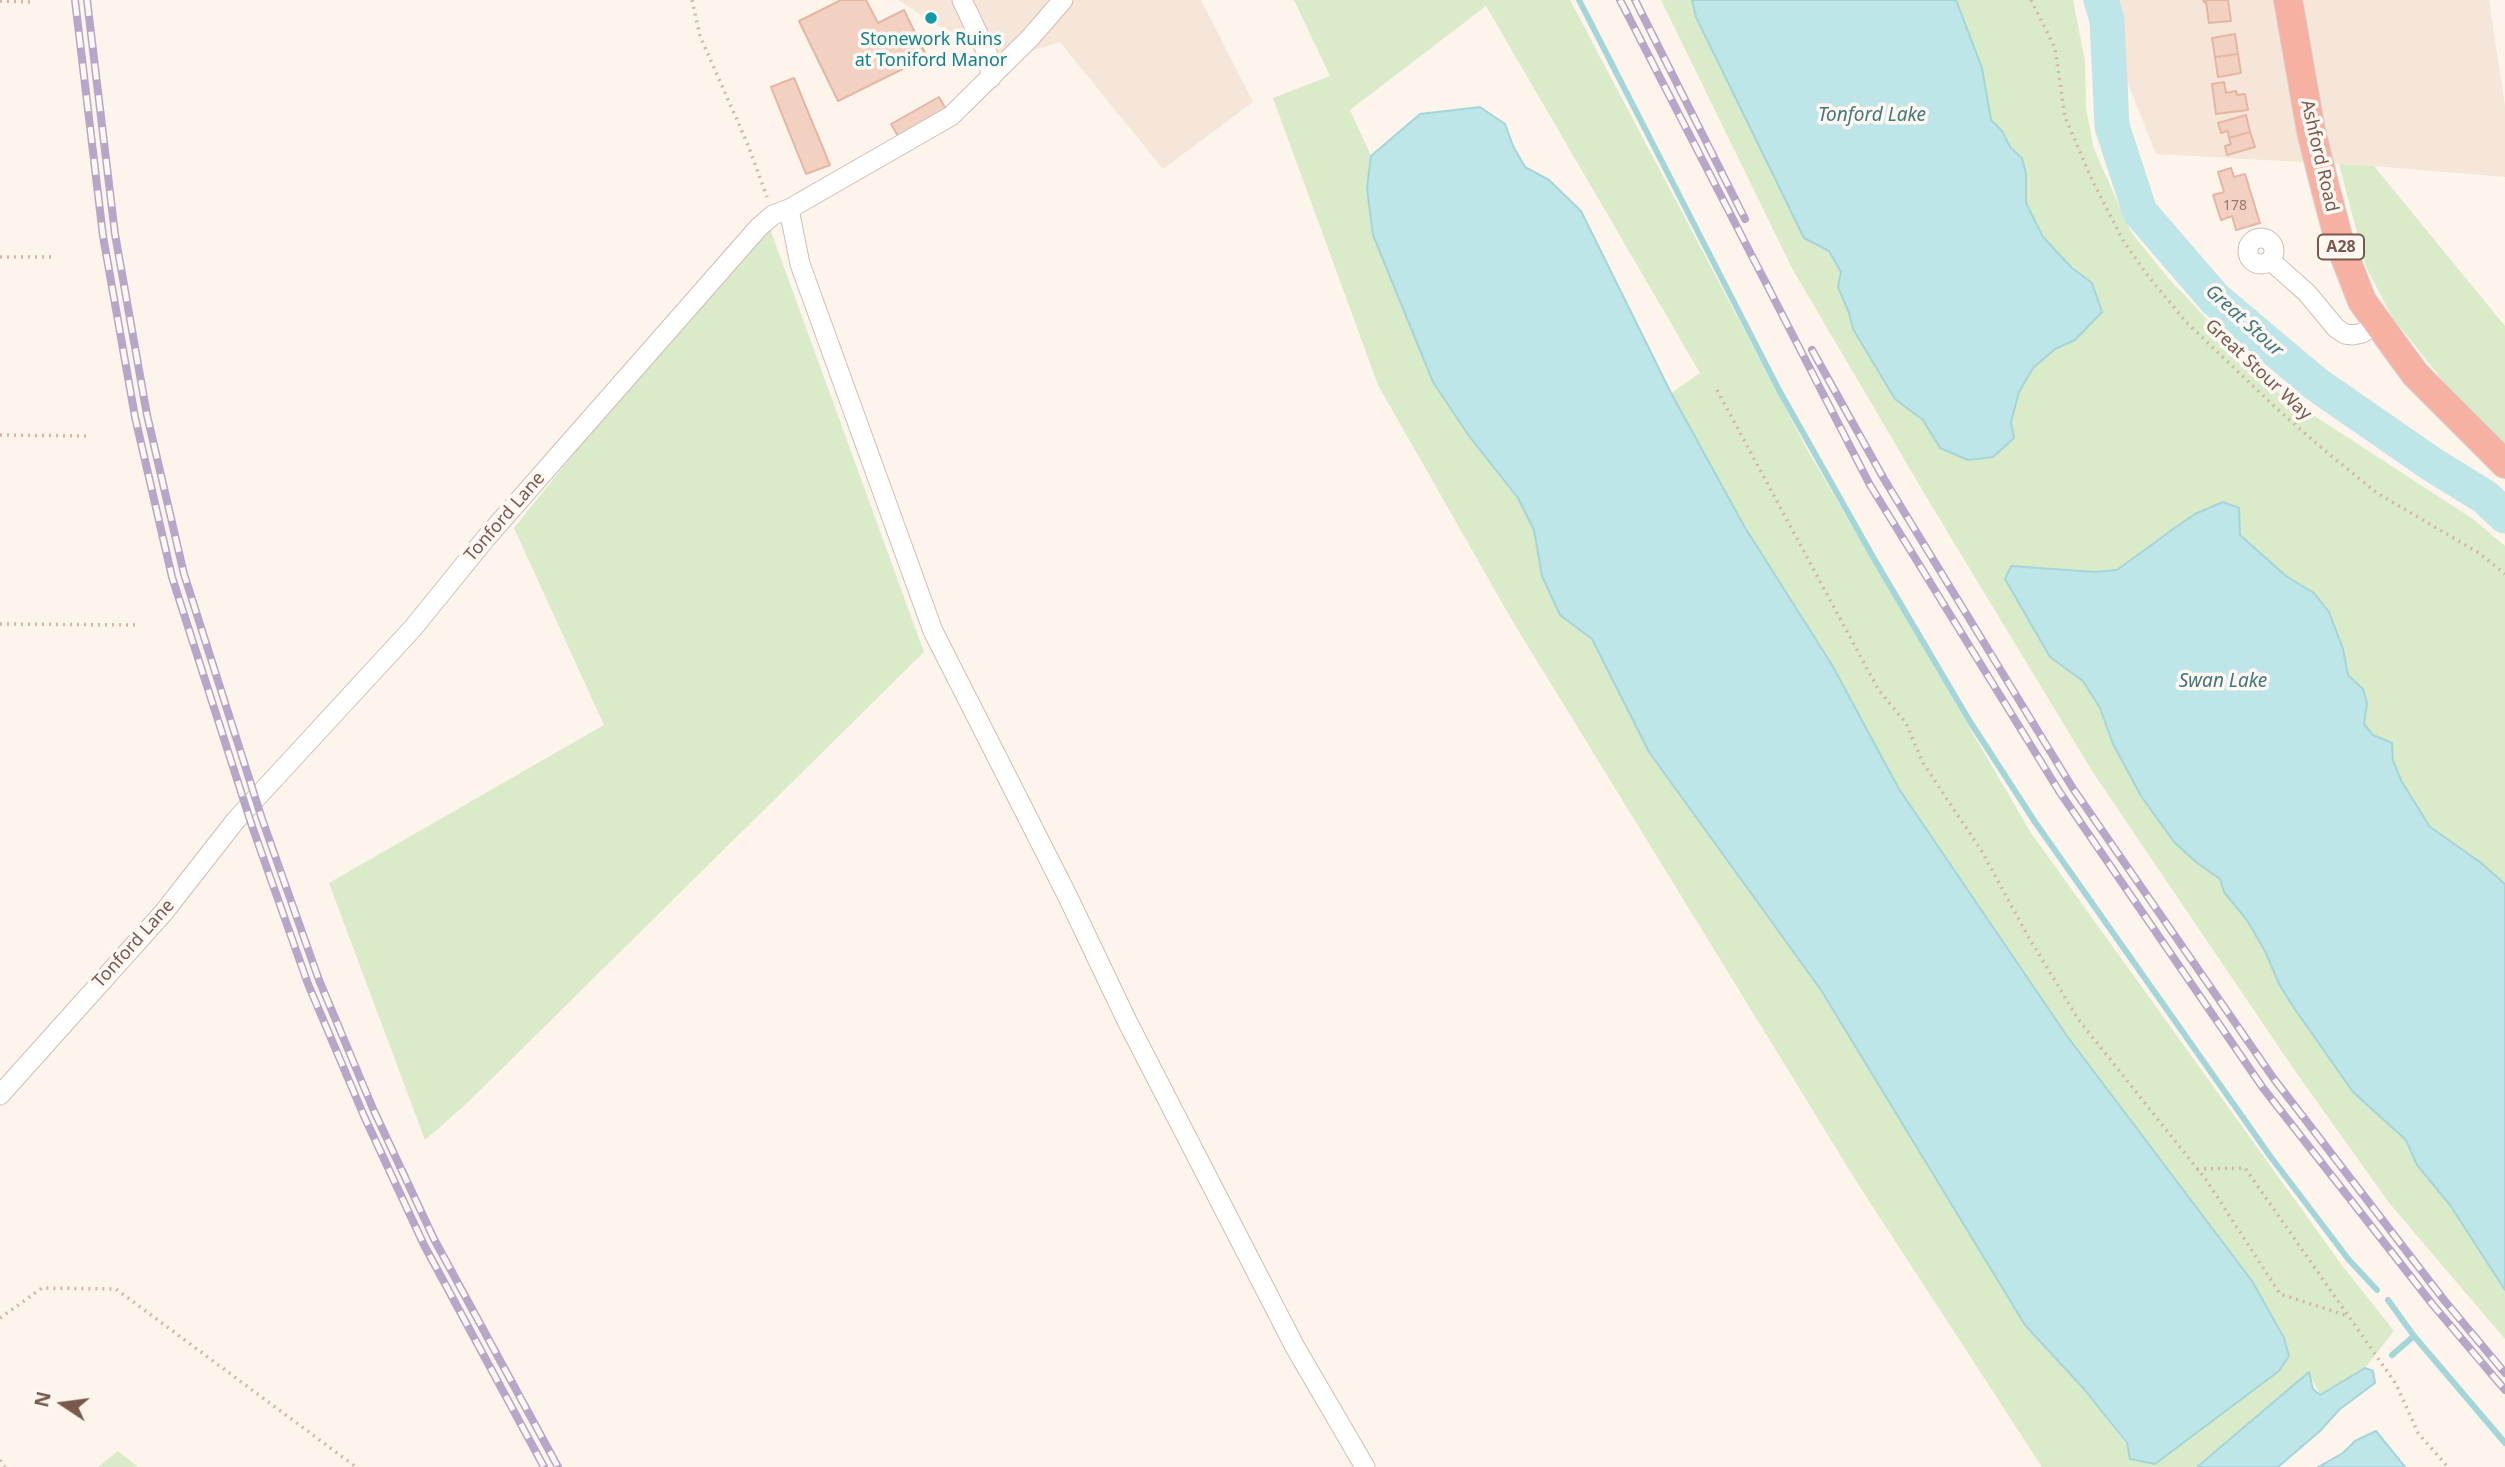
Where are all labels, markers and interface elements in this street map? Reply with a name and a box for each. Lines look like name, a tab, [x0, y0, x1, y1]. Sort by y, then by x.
marker: Stonework Ruins at Toniford Manor	[923, 10, 939, 26]
place label: Stonework Ruins at Toniford Manor	[855, 29, 1007, 72]
street label: Ashford Road	[2296, 98, 2342, 214]
water label: Tonford Lake	[1818, 105, 1926, 127]
house number: 178	[2223, 198, 2247, 214]
road number: A28	[2318, 234, 2364, 260]
water label: Great Stour	[2200, 280, 2288, 362]
street label: Great Stour Way	[2200, 315, 2316, 425]
street label: Tonford Lane	[460, 468, 550, 566]
water label: Swan Lake	[2179, 671, 2267, 693]
street label: Tonford Lane	[89, 895, 179, 993]
north arrow	[28, 1369, 98, 1439]
text: N	[28, 1389, 57, 1410]

